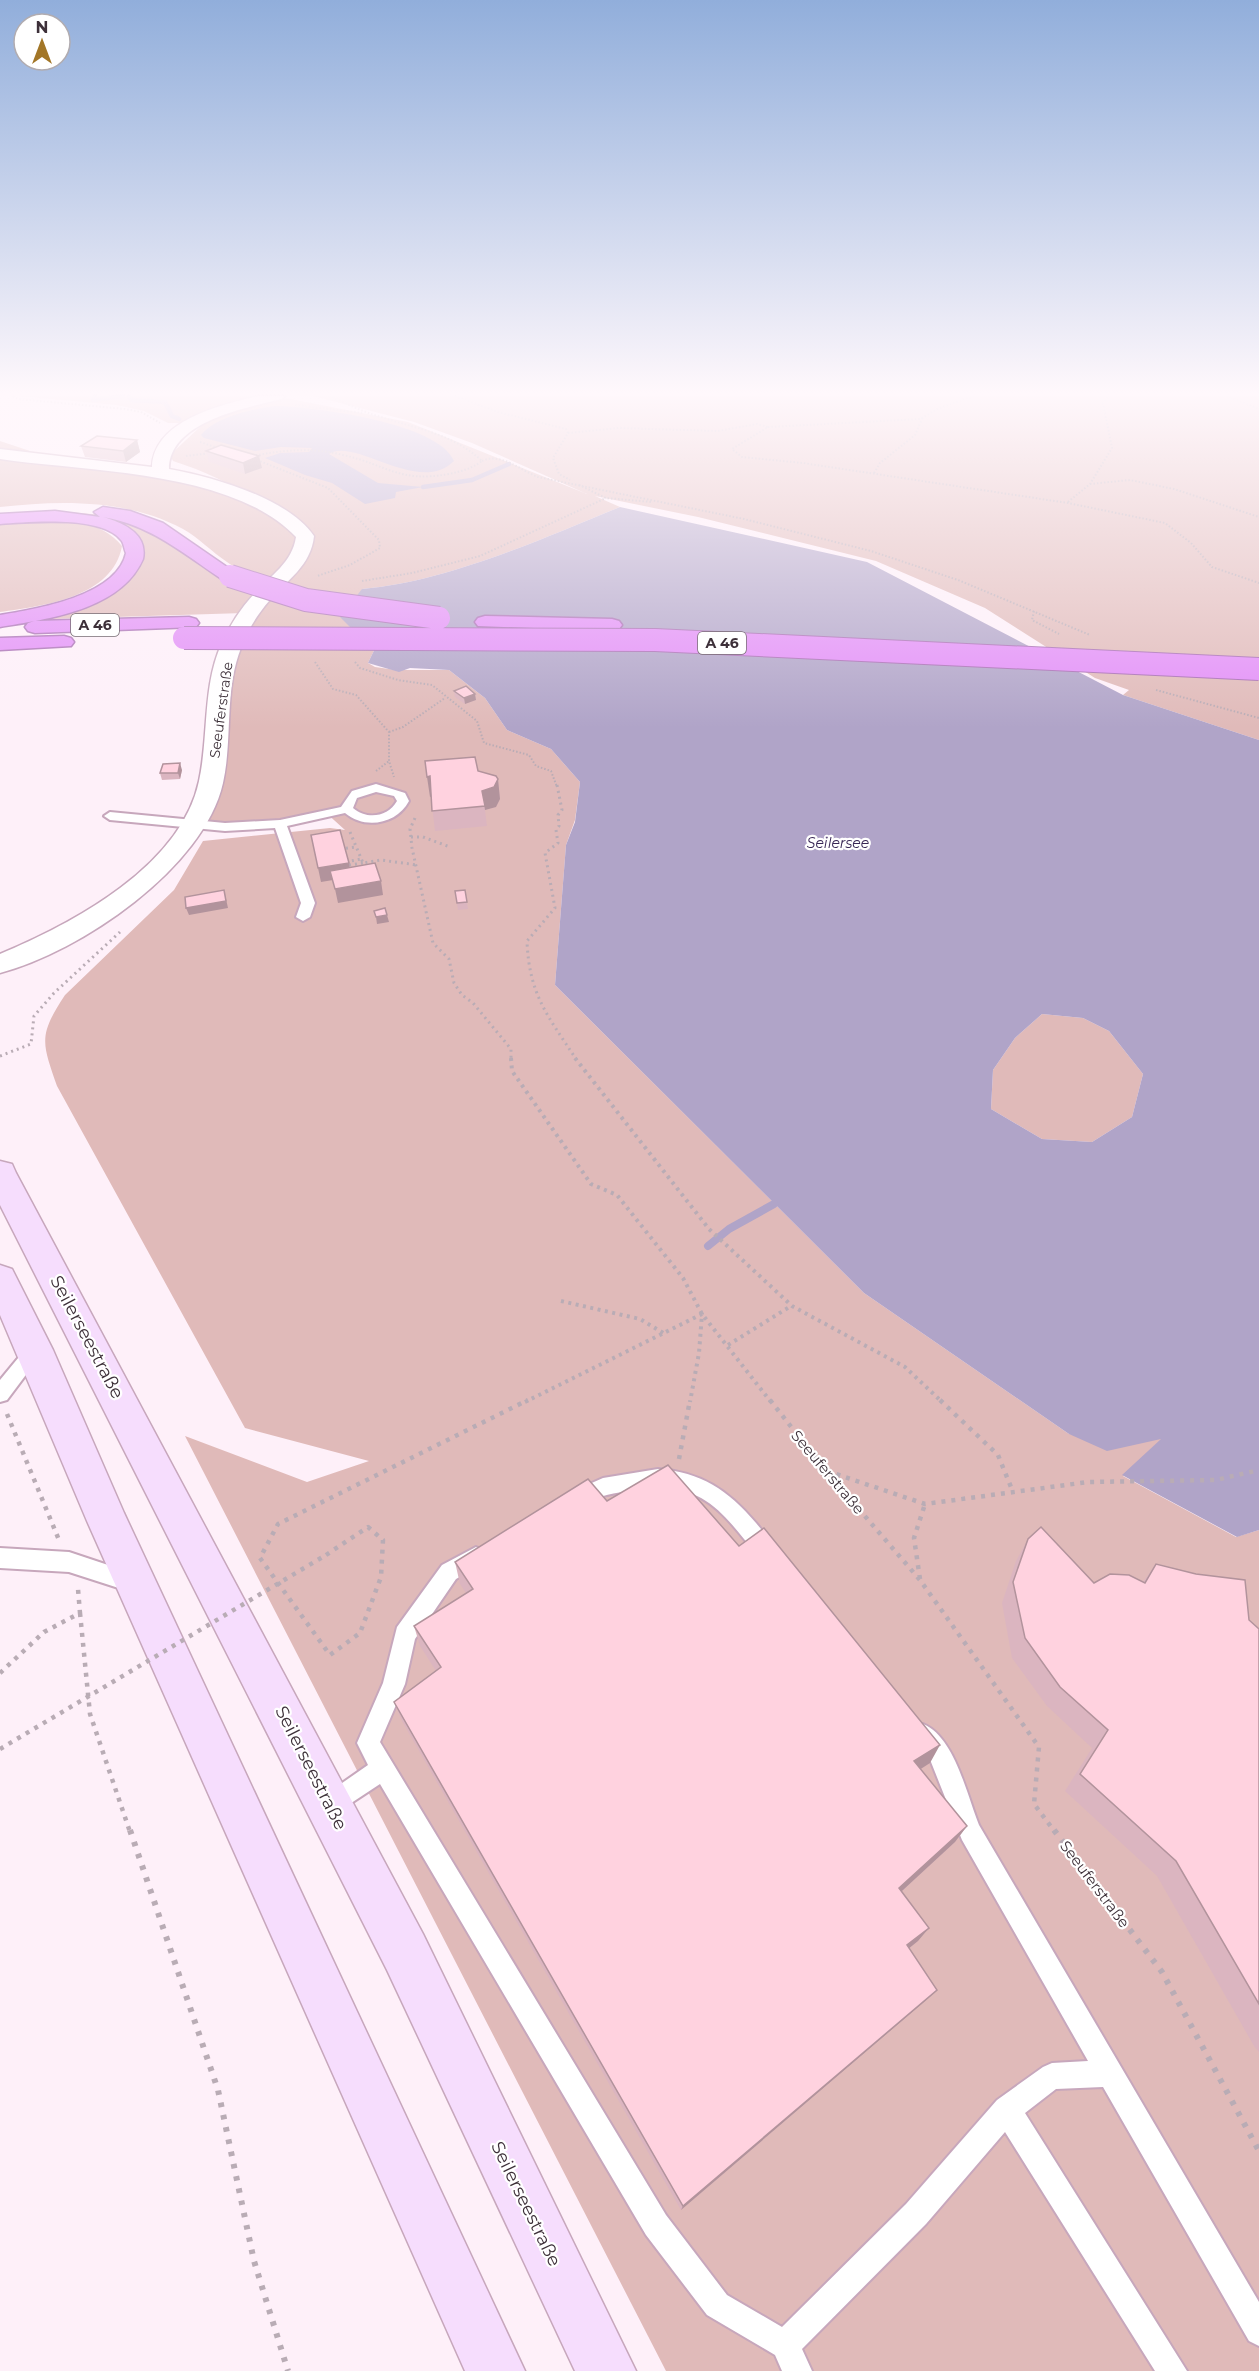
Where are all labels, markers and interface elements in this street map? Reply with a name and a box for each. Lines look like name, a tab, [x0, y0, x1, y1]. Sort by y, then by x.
north arrow	[12, 12, 72, 72]
text: N	[36, 18, 48, 37]
road number: A 46	[71, 614, 119, 636]
road number: A 46	[698, 632, 746, 654]
street label: Seeuferstraße	[205, 661, 237, 759]
water label: Seilersee	[807, 834, 869, 852]
street label: Seilerseestraße	[45, 1272, 129, 1402]
street label: Seeuferstraße	[787, 1426, 869, 1518]
street label: Seilerseestraße	[270, 1702, 352, 1834]
street label: Seeuferstraße	[1056, 1837, 1134, 1931]
street label: Seilerseestraße	[486, 2138, 566, 2270]

